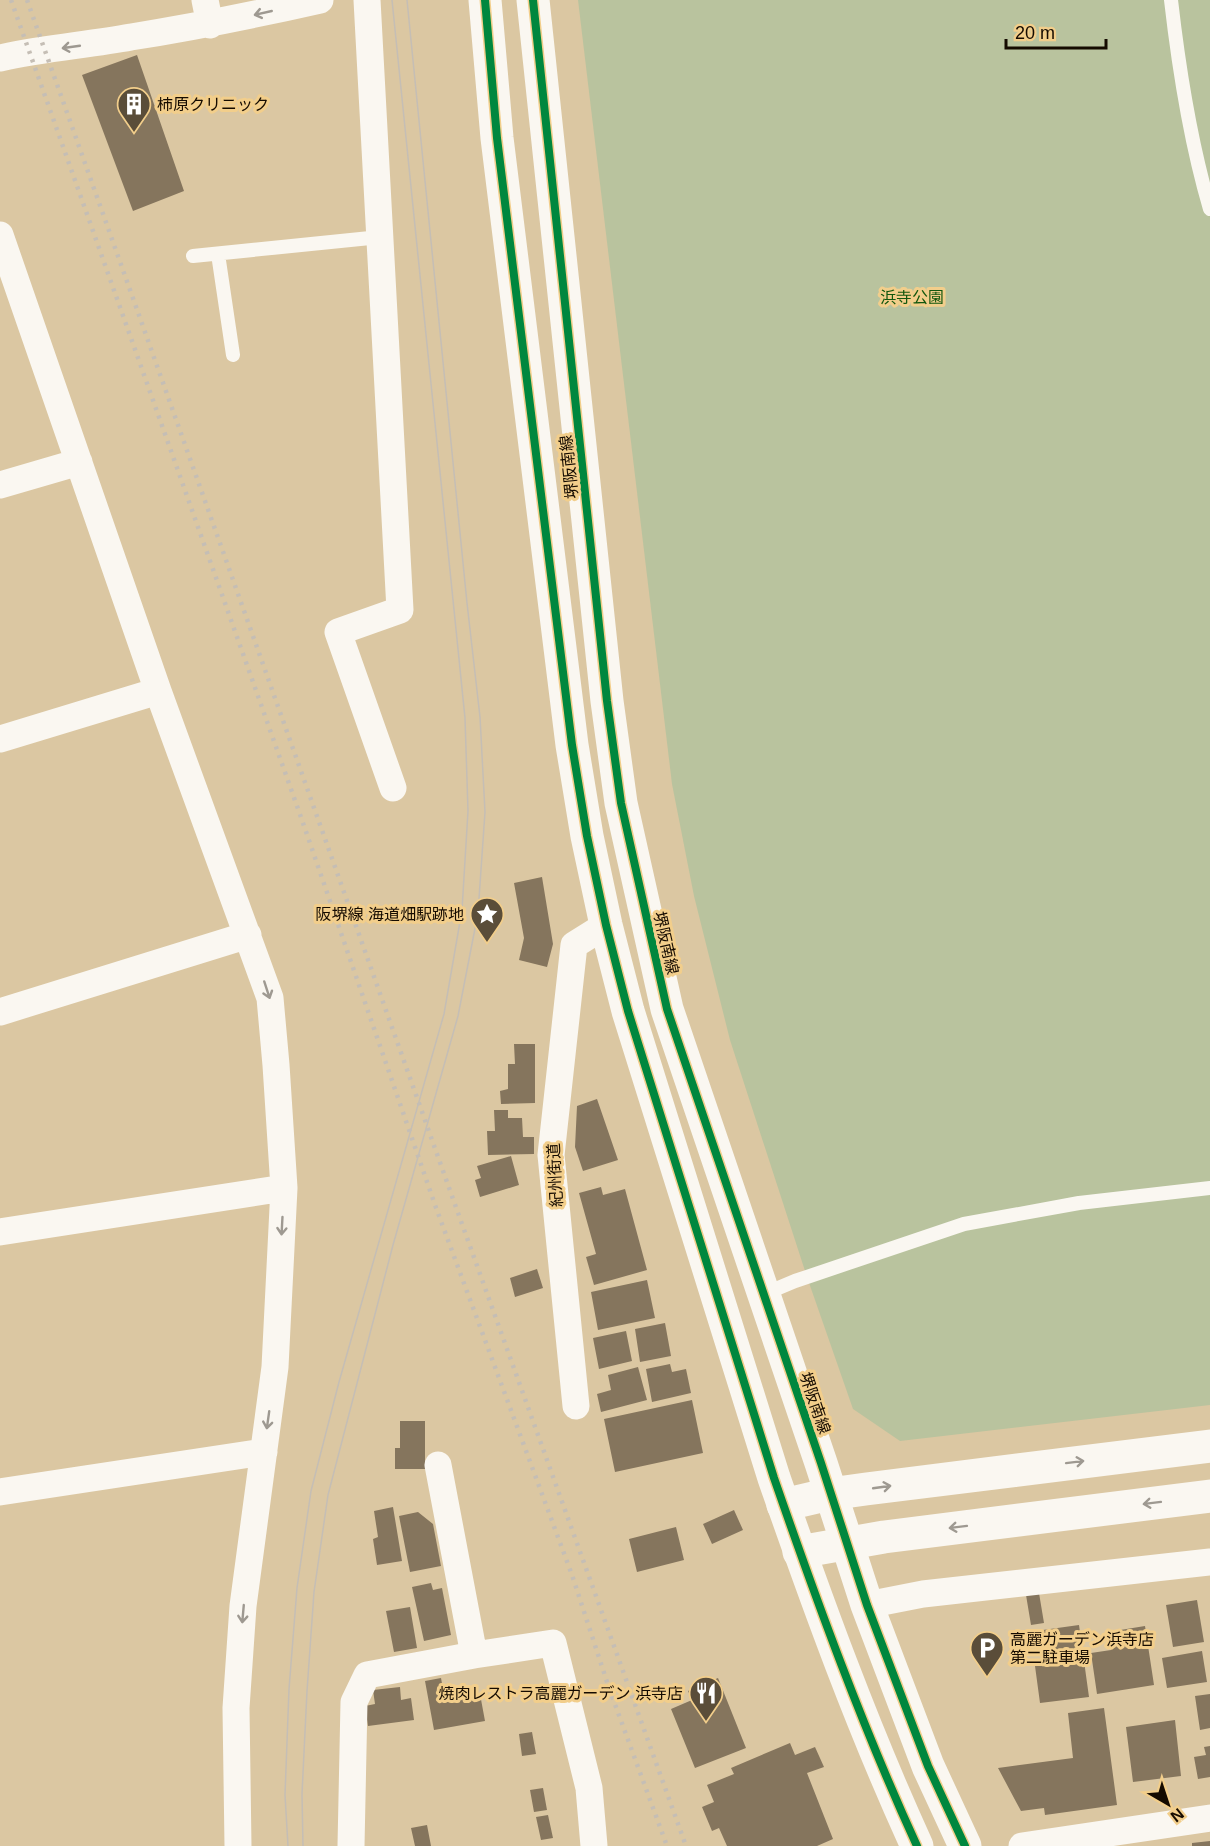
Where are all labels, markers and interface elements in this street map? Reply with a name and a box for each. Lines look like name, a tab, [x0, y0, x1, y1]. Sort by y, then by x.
one-way arrow	[254, 7, 273, 19]
scale bar	[1006, 12, 1106, 50]
text: 20 m	[1015, 23, 1055, 43]
one-way arrow	[62, 41, 82, 52]
building icon: 柿原クリニック	[116, 86, 152, 133]
place label: 柿原クリニック	[157, 96, 269, 113]
park label: 浜寺公園	[880, 289, 944, 306]
street label: 堺阪南線	[557, 434, 581, 500]
place icon: 阪堺線 海道畑駅跡地	[469, 896, 505, 943]
place label: 阪堺線 海道畑駅跡地	[316, 906, 464, 923]
street label: 堺阪南線	[651, 910, 681, 976]
one-way arrow	[262, 980, 273, 999]
street label: 紀州街道	[545, 1143, 565, 1207]
one-way arrow	[276, 1216, 287, 1236]
street label: 堺阪南線	[797, 1370, 833, 1436]
one-way arrow	[262, 1410, 273, 1430]
one-way arrow	[1065, 1457, 1085, 1468]
one-way arrow	[871, 1481, 891, 1492]
one-way arrow	[1143, 1498, 1162, 1509]
one-way arrow	[949, 1522, 969, 1533]
one-way arrow	[237, 1603, 248, 1623]
parking icon: 高麗ガーデン浜寺店 第二駐車場	[969, 1630, 1005, 1677]
place label: 高麗ガーデン浜寺店 第二駐車場	[1010, 1631, 1154, 1666]
restaurant icon: 焼肉レストラ高麗ガーデン 浜寺店	[688, 1675, 724, 1722]
place label: 焼肉レストラ高麗ガーデン 浜寺店	[439, 1685, 683, 1702]
north arrow	[1138, 1774, 1198, 1834]
text: N	[1167, 1805, 1187, 1826]

